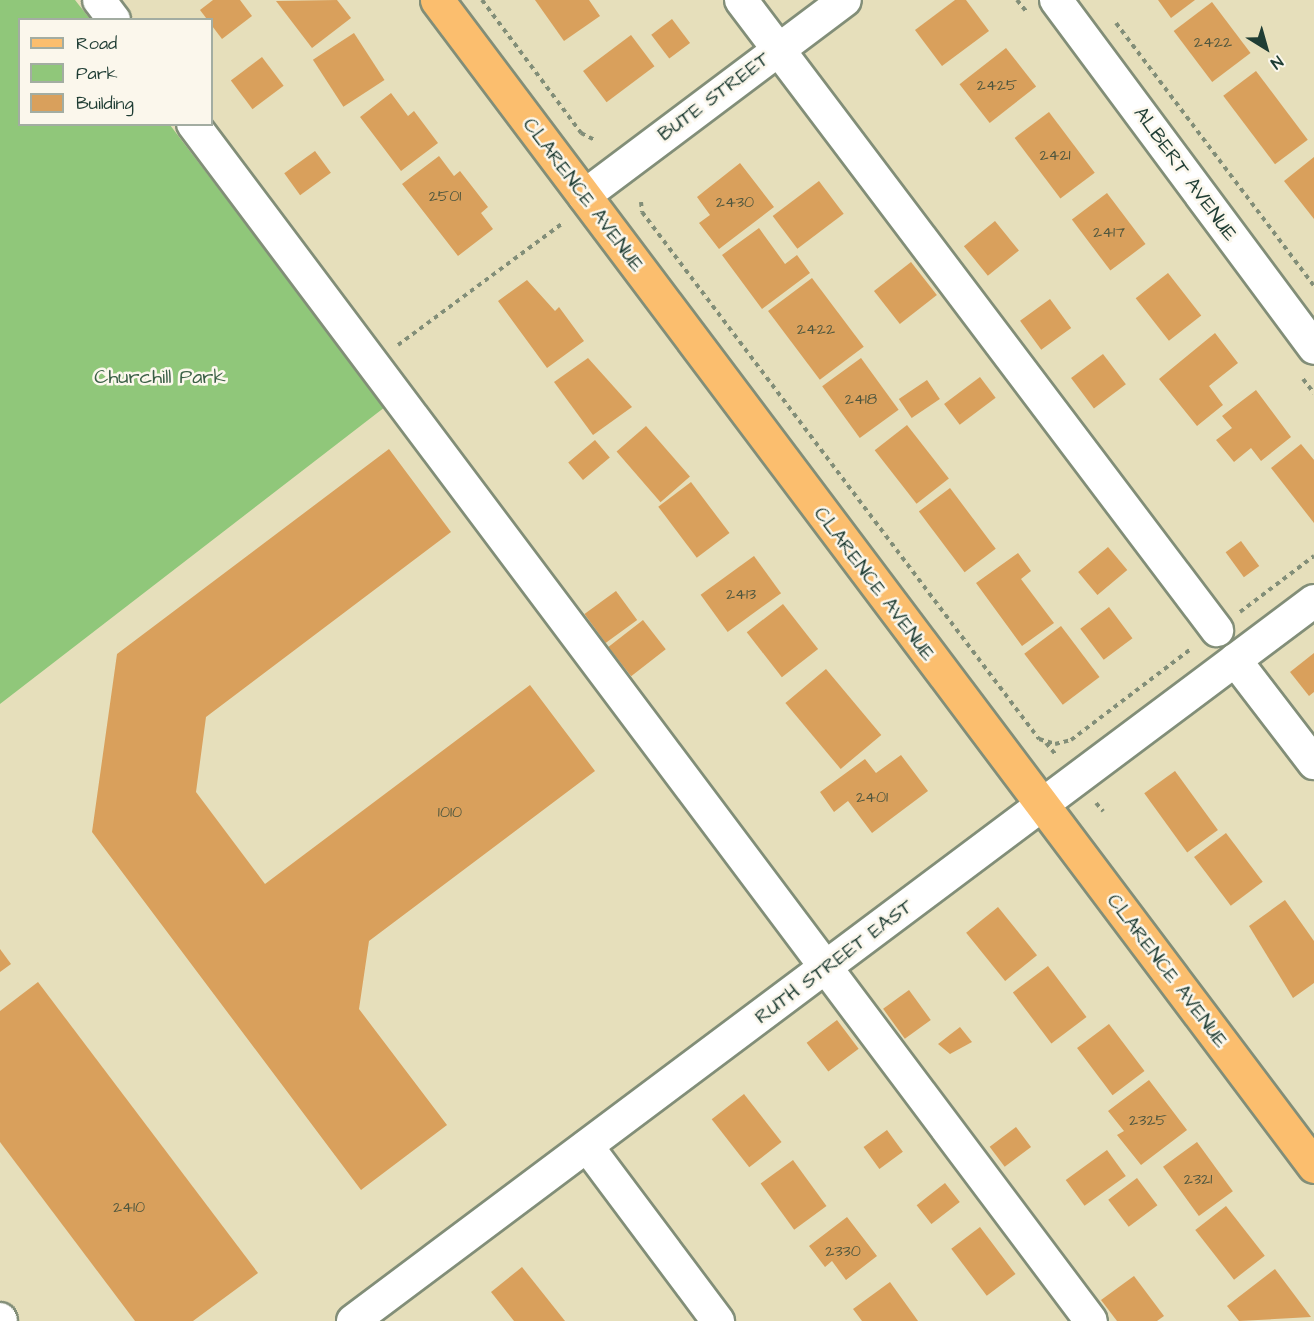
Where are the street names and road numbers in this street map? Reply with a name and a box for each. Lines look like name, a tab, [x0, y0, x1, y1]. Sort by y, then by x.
street label: BUTE STREET	[653, 47, 775, 147]
street label: ALBERT AVENUE	[1128, 102, 1242, 246]
street label: CLARENCE AVENUE	[517, 113, 649, 277]
street label: CLARENCE AVENUE	[808, 502, 940, 666]
street label: CLARENCE AVENUE	[1101, 889, 1233, 1053]
street label: RUTH STREET EAST	[750, 895, 918, 1029]

